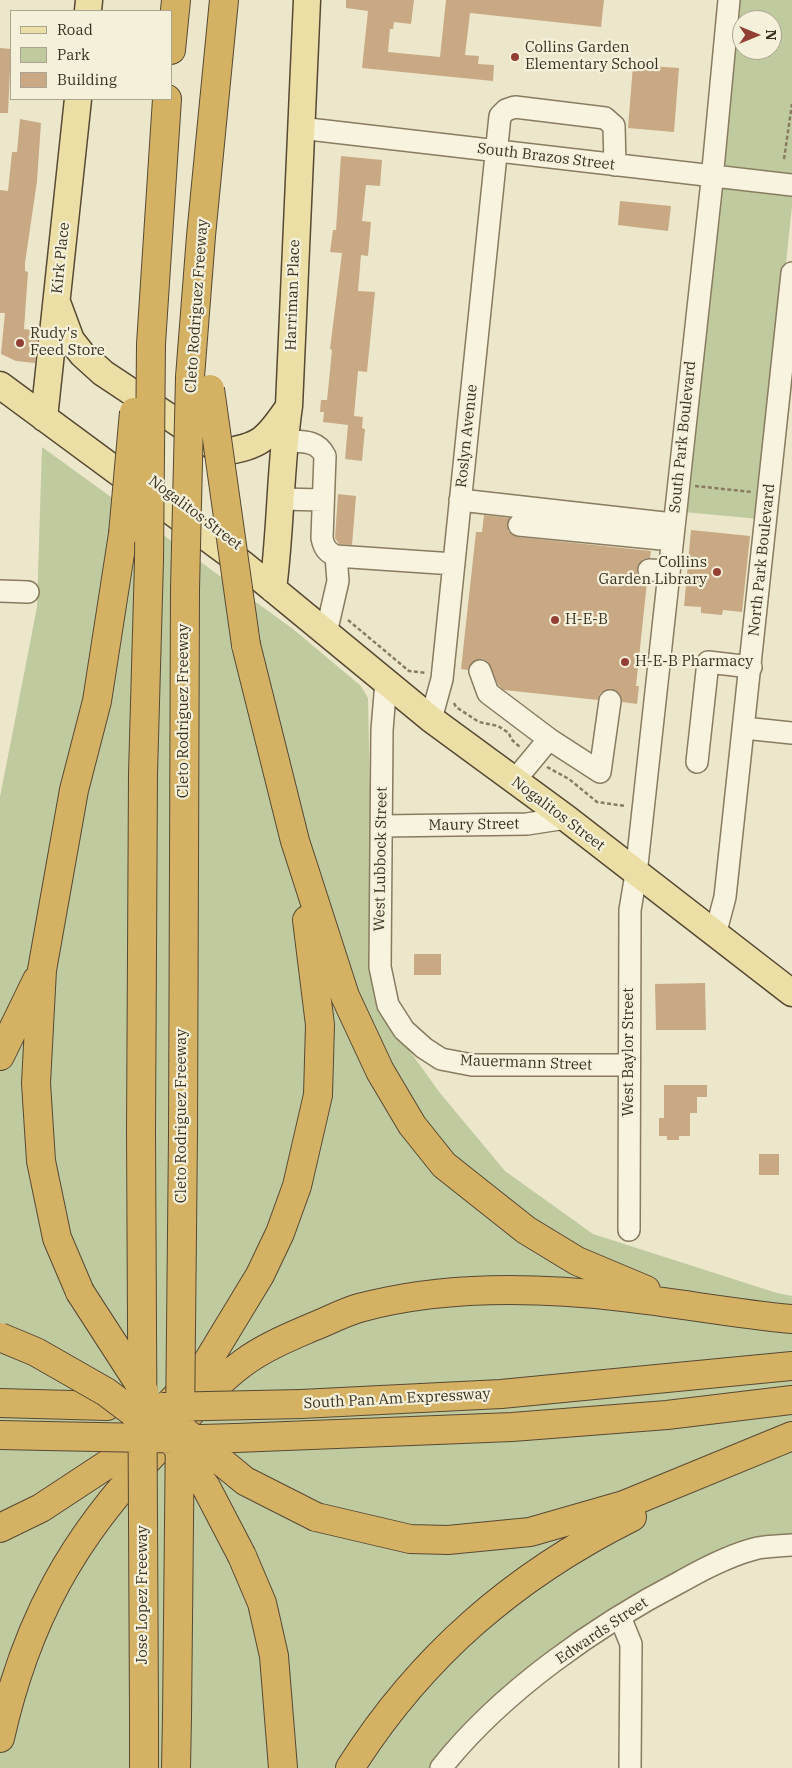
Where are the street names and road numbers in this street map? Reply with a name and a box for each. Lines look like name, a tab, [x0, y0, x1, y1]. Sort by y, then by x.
street label: South Brazos Street	[476, 140, 616, 174]
street label: Cleto Rodriguez Freeway	[182, 218, 212, 394]
street label: Kirk Place	[48, 221, 74, 295]
street label: Harriman Place	[282, 239, 304, 351]
street label: South Park Boulevard	[666, 360, 700, 514]
street label: Roslyn Avenue	[453, 383, 481, 489]
street label: Nogalitos Street	[145, 472, 245, 554]
street label: North Park Boulevard	[745, 483, 779, 637]
street label: Cleto Rodriguez Freeway	[175, 624, 193, 798]
street label: Nogalitos Street	[508, 773, 608, 855]
street label: West Lubbock Street	[371, 786, 391, 932]
street label: Maury Street	[428, 815, 520, 835]
street label: West Baylor Street	[620, 987, 638, 1117]
street label: Cleto Rodriguez Freeway	[173, 1029, 191, 1203]
street label: Mauermann Street	[460, 1052, 592, 1074]
street label: South Pan Am Expressway	[303, 1385, 491, 1413]
street label: Jose Lopez Freeway	[134, 1525, 152, 1665]
street label: Edwards Street	[553, 1594, 651, 1668]

